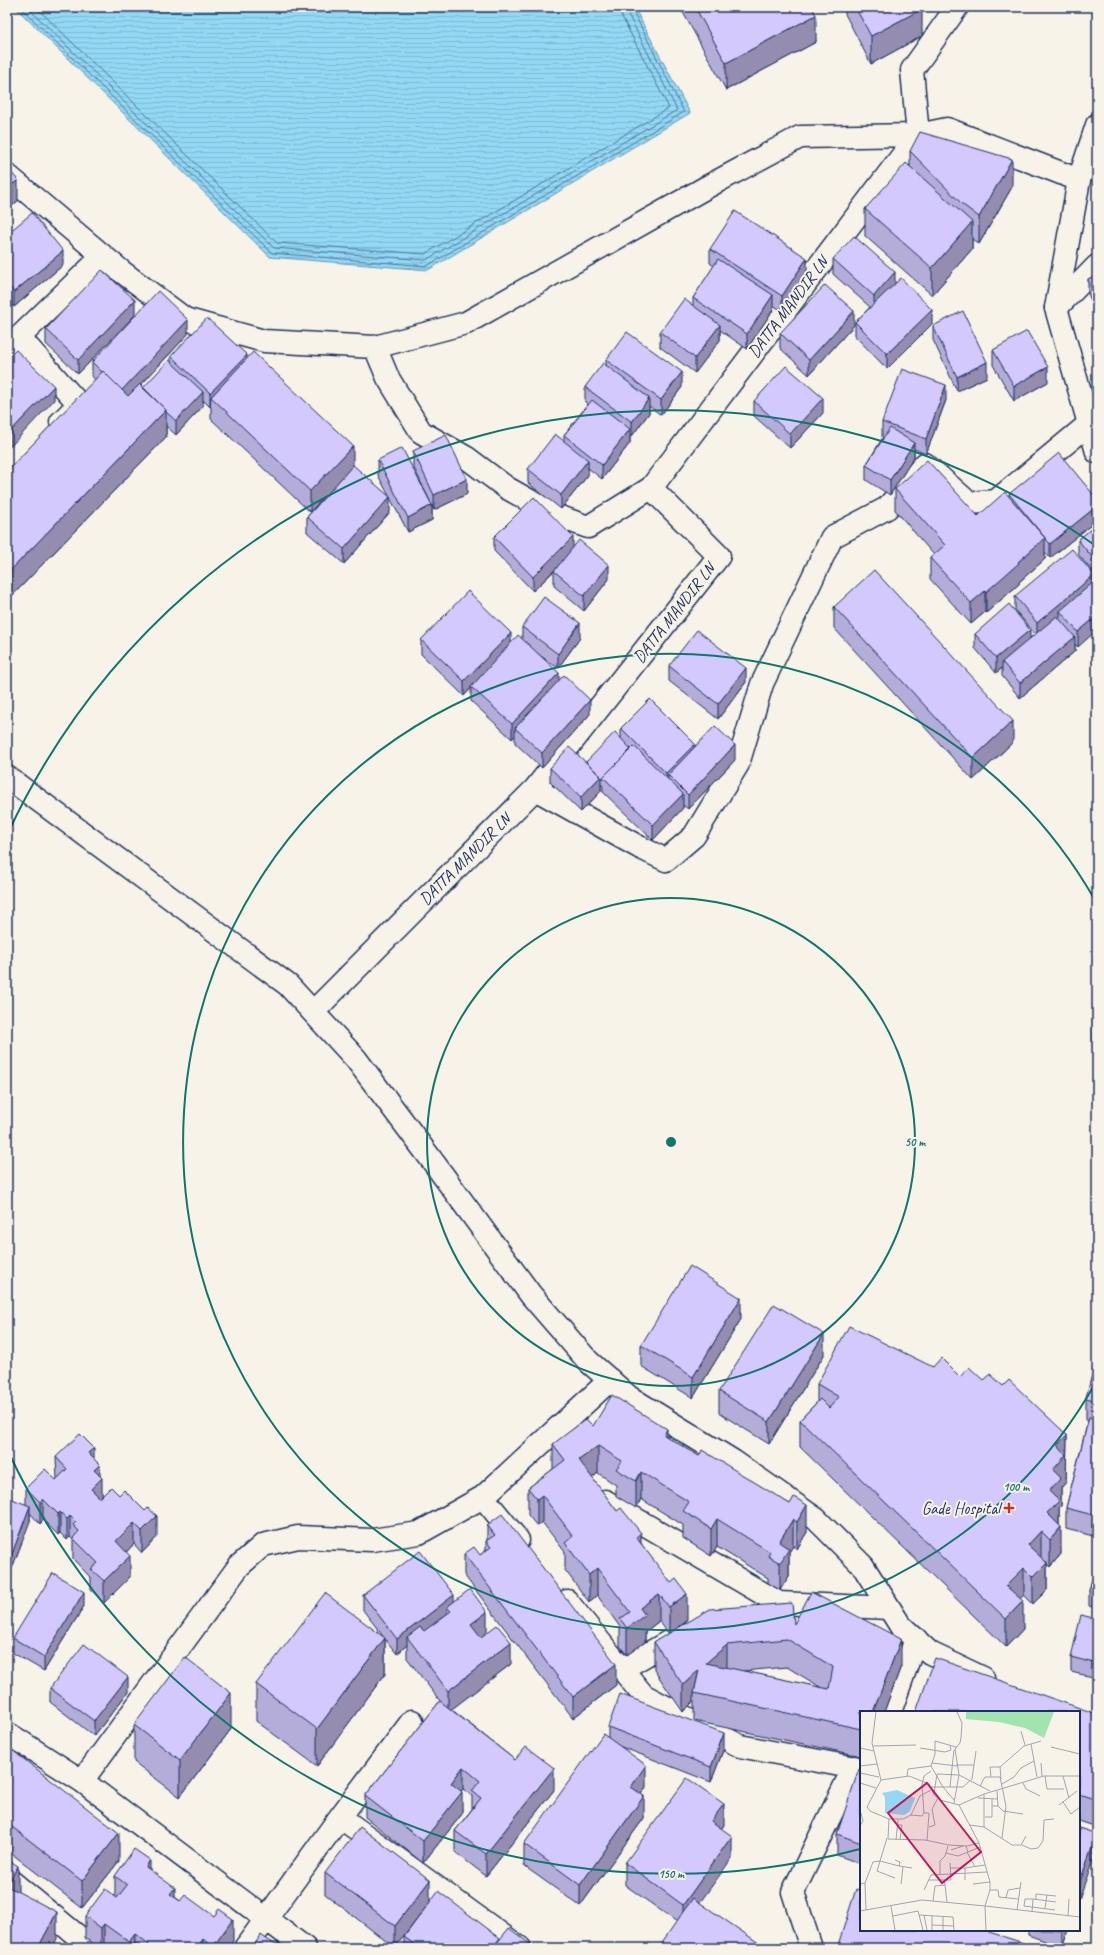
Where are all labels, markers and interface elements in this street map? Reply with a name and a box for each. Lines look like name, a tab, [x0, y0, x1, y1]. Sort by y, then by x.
street label: DATTA MANDIR LN	[743, 250, 834, 362]
street label: DATTA MANDIR LN	[628, 557, 721, 667]
street label: DATTA MANDIR LN	[415, 807, 517, 909]
text: 50 m	[905, 1134, 926, 1150]
centre of rings	[664, 1135, 678, 1149]
text: 100 m	[1003, 1479, 1030, 1495]
place label: Gade Hospital	[922, 1498, 1003, 1519]
marker: Gade Hospital	[1003, 1502, 1015, 1514]
inset map	[860, 1711, 1080, 1931]
text: 150 m	[658, 1866, 685, 1882]

